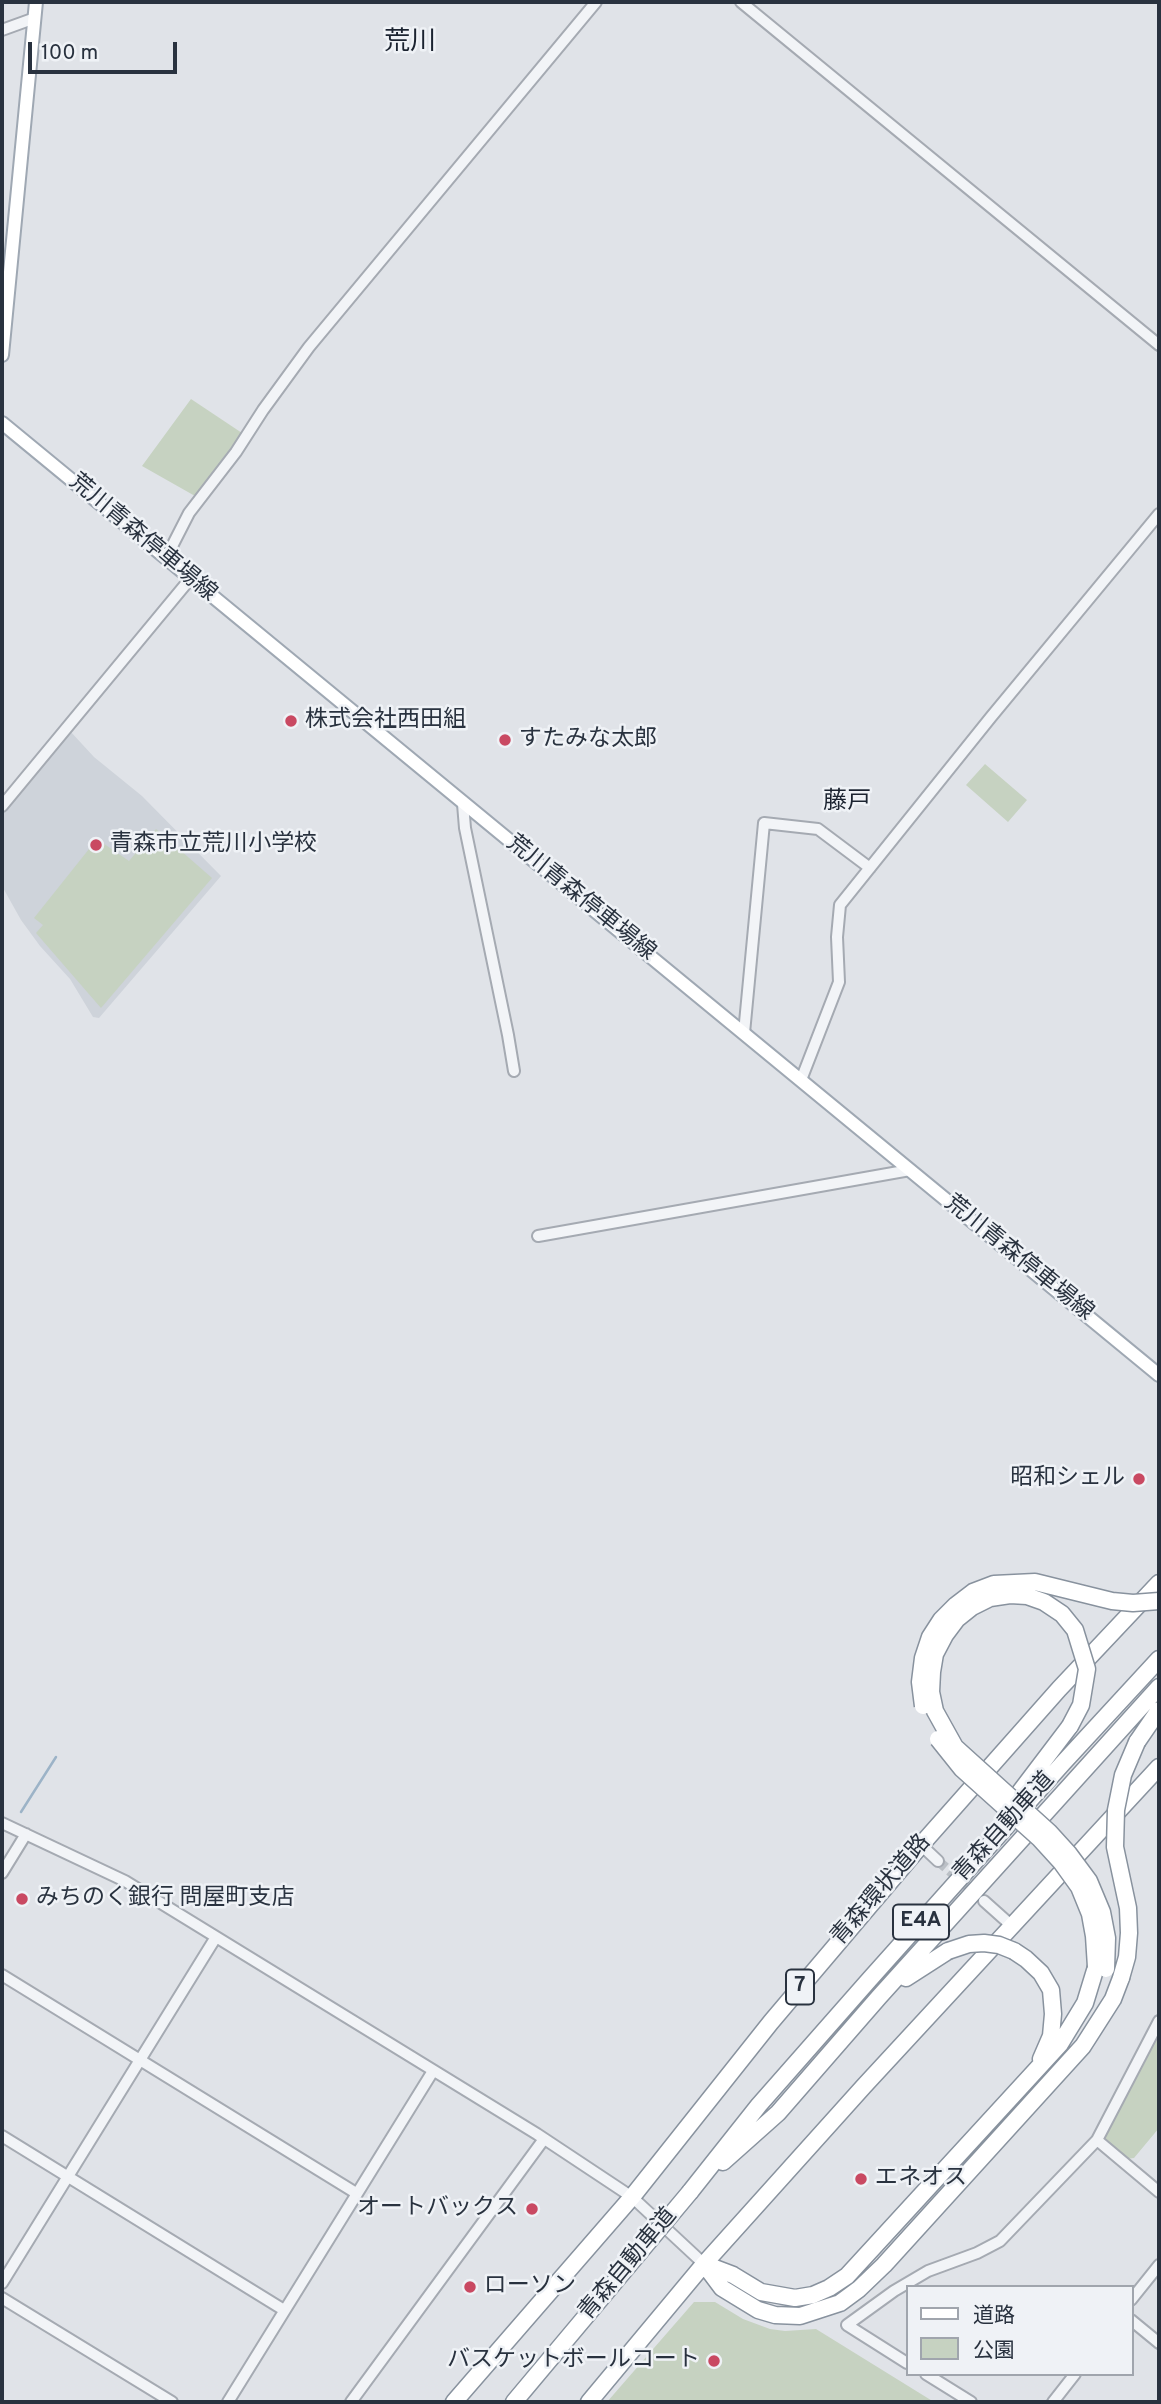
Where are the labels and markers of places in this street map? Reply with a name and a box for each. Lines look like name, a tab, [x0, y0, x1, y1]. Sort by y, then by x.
place label: 株式会社西田組	[305, 707, 466, 735]
marker: 株式会社西田組	[283, 713, 299, 729]
place label: すたみな太郎	[519, 726, 657, 754]
marker: すたみな太郎	[497, 732, 513, 748]
place label: 青森市立荒川小学校	[110, 831, 317, 859]
marker: 青森市立荒川小学校	[88, 837, 104, 853]
place label: 昭和シェル	[1010, 1465, 1125, 1493]
marker: 昭和シェル	[1131, 1471, 1147, 1487]
place label: みちのく銀行 問屋町支店	[36, 1885, 294, 1913]
marker: みちのく銀行 問屋町支店	[14, 1891, 30, 1907]
place label: エネオス	[875, 2165, 967, 2193]
marker: エネオス	[853, 2171, 869, 2187]
place label: オートバックス	[357, 2195, 518, 2223]
marker: オートバックス	[524, 2201, 540, 2217]
place label: ローソン	[484, 2273, 576, 2301]
marker: ローソン	[462, 2279, 478, 2295]
place label: バスケットボールコート	[447, 2347, 700, 2375]
marker: バスケットボールコート	[706, 2353, 722, 2369]

